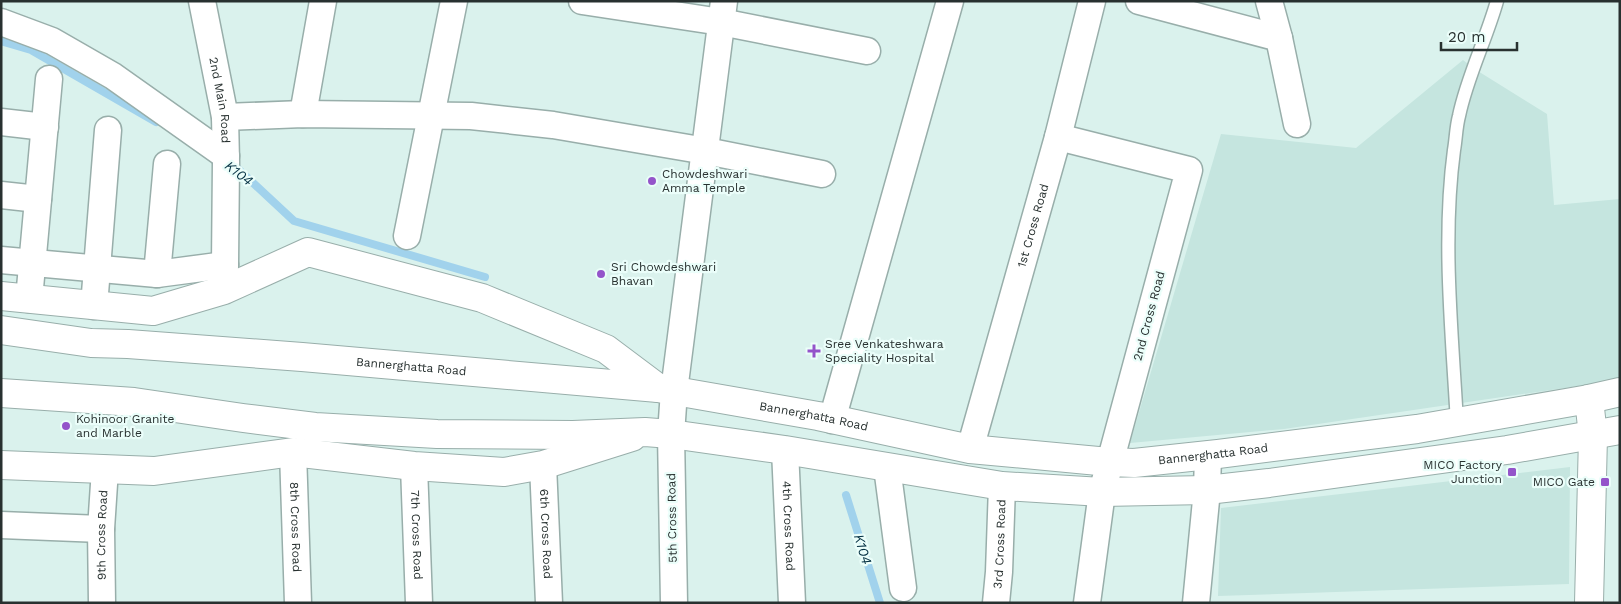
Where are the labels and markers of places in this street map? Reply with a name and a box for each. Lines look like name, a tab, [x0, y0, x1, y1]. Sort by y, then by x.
place label: Chowdeshwari Amma Temple	[662, 167, 747, 195]
marker: Chowdeshwari Amma Temple	[646, 175, 658, 187]
place label: Sri Chowdeshwari Bhavan	[611, 260, 716, 288]
marker: Sri Chowdeshwari Bhavan	[595, 268, 607, 280]
place label: Sree Venkateshwara Speciality Hospital	[825, 337, 944, 365]
marker: Sree Venkateshwara Speciality Hospital	[807, 344, 821, 358]
place label: Kohinoor Granite and Marble	[76, 412, 175, 440]
marker: Kohinoor Granite and Marble	[60, 420, 72, 432]
place label: MICO Factory Junction	[1423, 458, 1503, 486]
marker: MICO Factory Junction	[1506, 466, 1518, 478]
place label: MICO Gate	[1533, 475, 1595, 489]
marker: MICO Gate	[1599, 476, 1611, 488]

